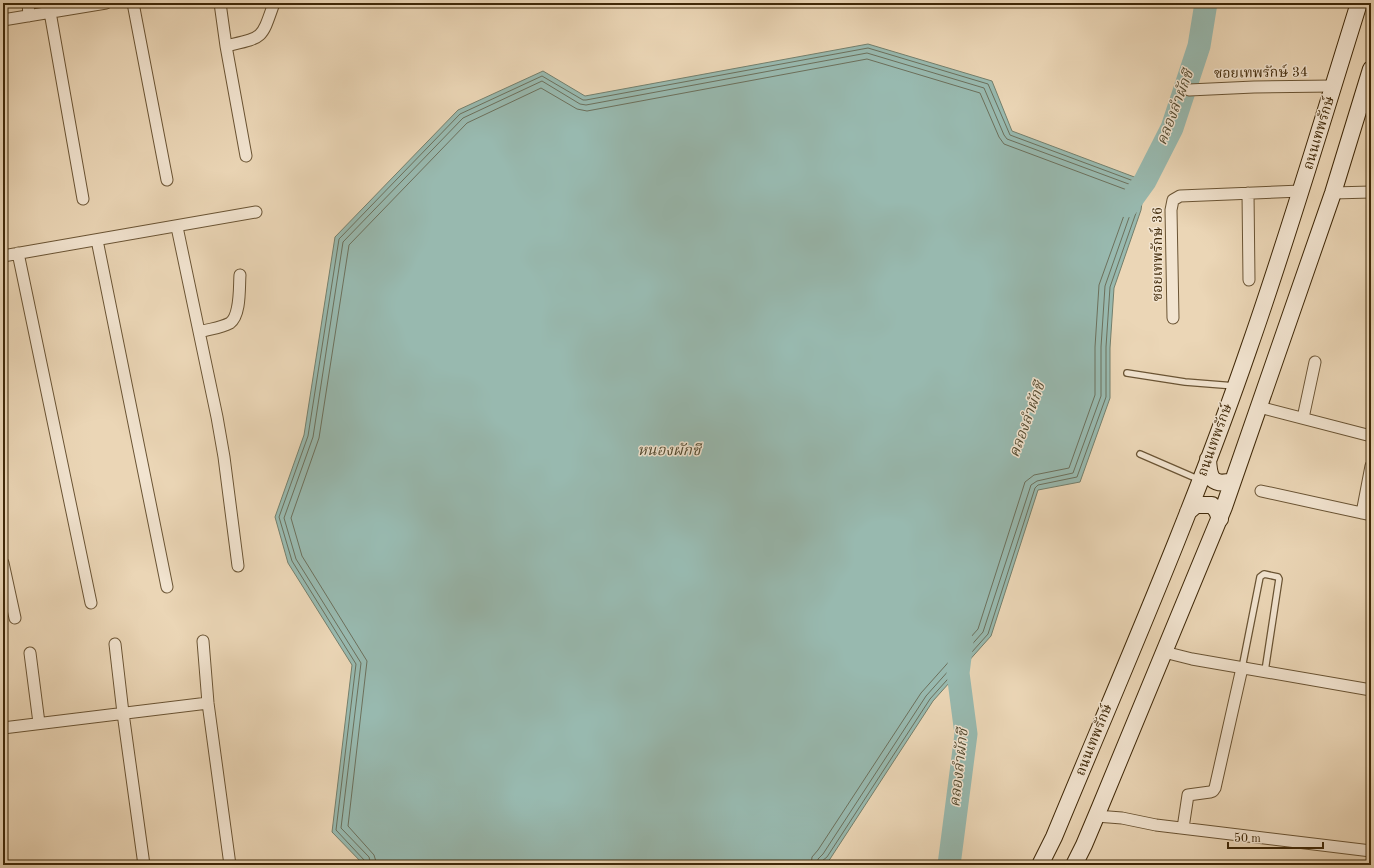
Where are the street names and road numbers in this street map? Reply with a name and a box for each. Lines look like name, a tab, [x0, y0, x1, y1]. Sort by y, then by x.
street label: ซอยเทพรักษ์ 34	[1214, 62, 1308, 81]
street label: ถนนเทพรักษ์	[1298, 93, 1337, 171]
street label: ซอยเทพรักษ์ 36	[1148, 207, 1165, 301]
street label: ถนนเทพรักษ์	[1193, 400, 1235, 478]
street label: ถนนเทพรักษ์	[1070, 701, 1115, 778]

